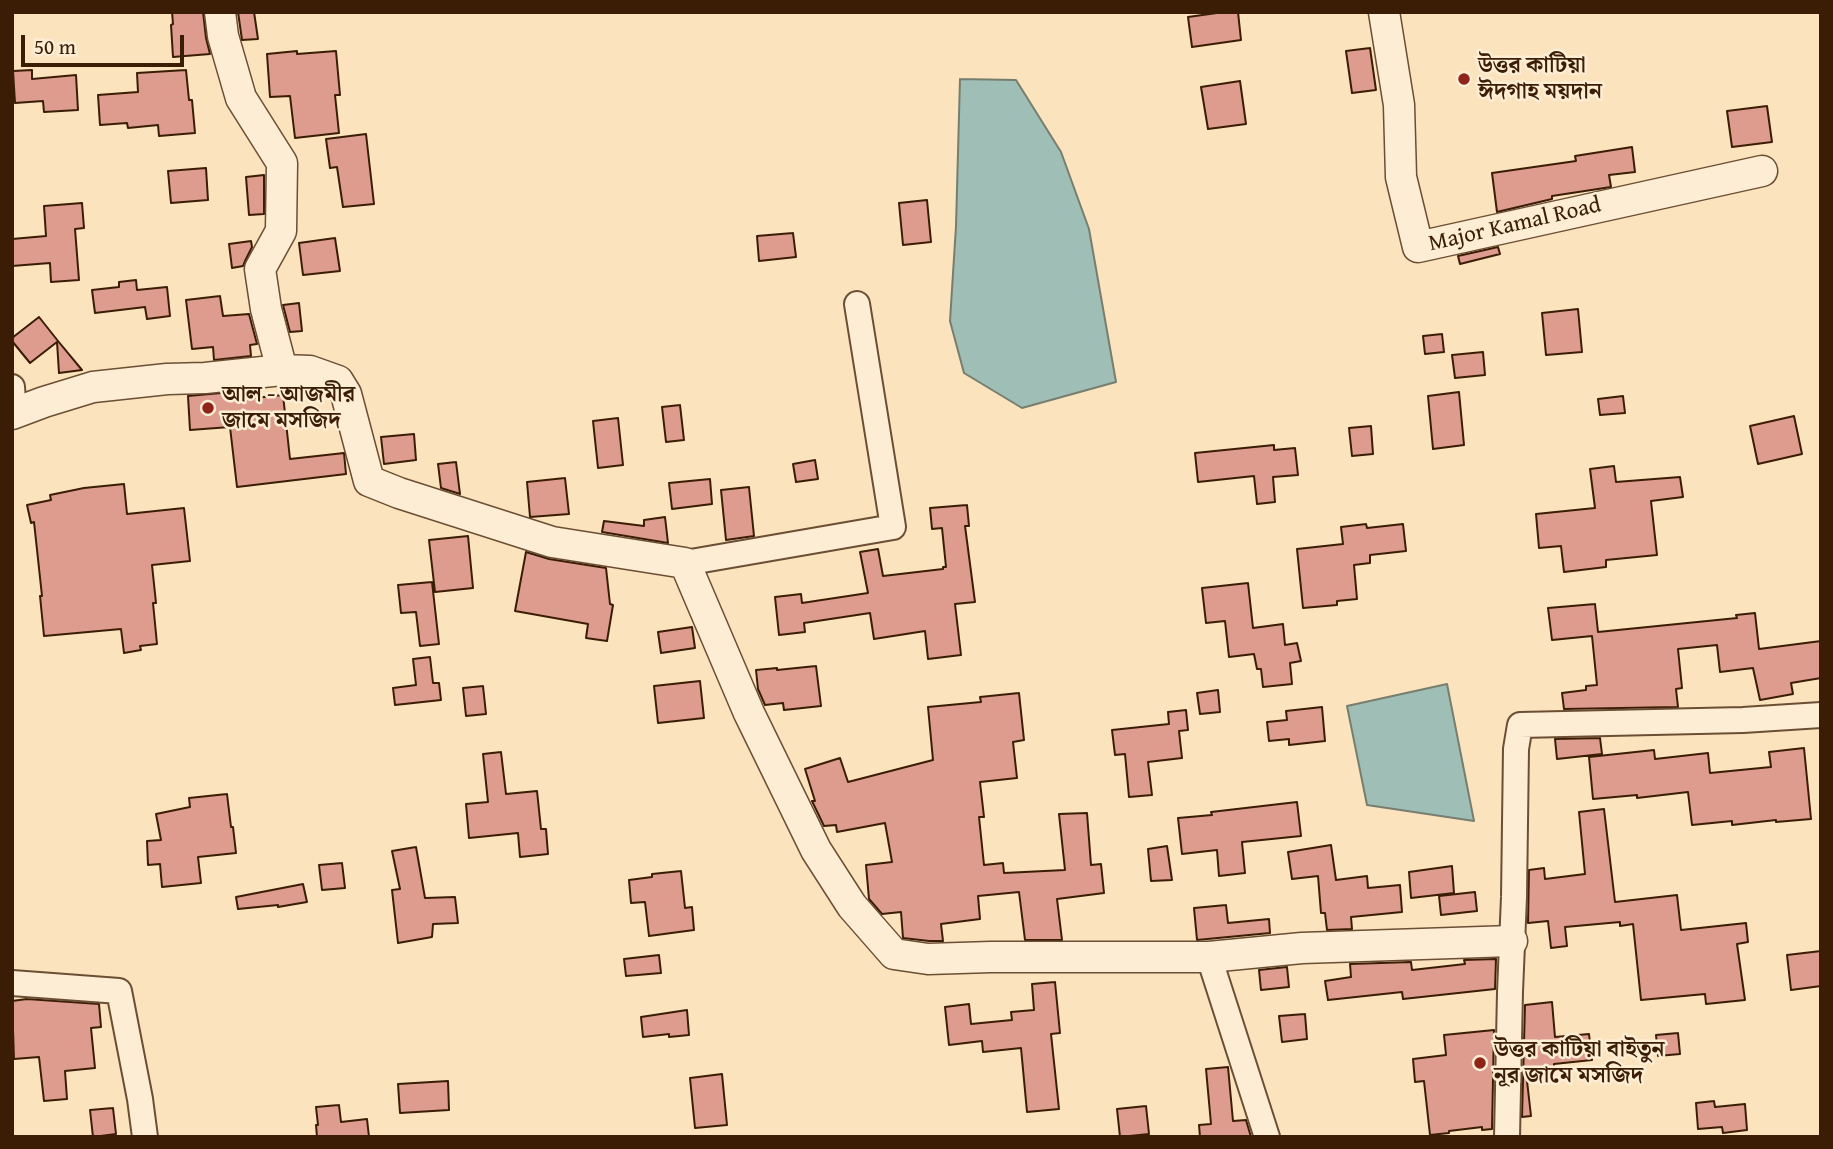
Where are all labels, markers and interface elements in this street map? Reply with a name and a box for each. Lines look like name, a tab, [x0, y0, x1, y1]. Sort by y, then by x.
scale bar	[24, 21, 187, 65]
text: 50 m	[34, 31, 76, 62]
place label: উত্তর কাটিয়া ঈদগাহ ময়দান	[1478, 52, 1602, 106]
marker: উত্তর কাটিয়া ঈদগাহ ময়দান	[1456, 71, 1472, 87]
street label: Major Kamal Road	[1426, 192, 1604, 258]
place label: আল - আজমীর জামে মসজিদ	[222, 381, 355, 435]
marker: আল - আজমীর জামে মসজিদ	[200, 400, 216, 416]
place label: উত্তর কাটিয়া বাইতুন নূর জামে মসজিদ	[1494, 1036, 1665, 1090]
marker: উত্তর কাটিয়া বাইতুন নূর জামে মসজিদ	[1472, 1055, 1488, 1071]

